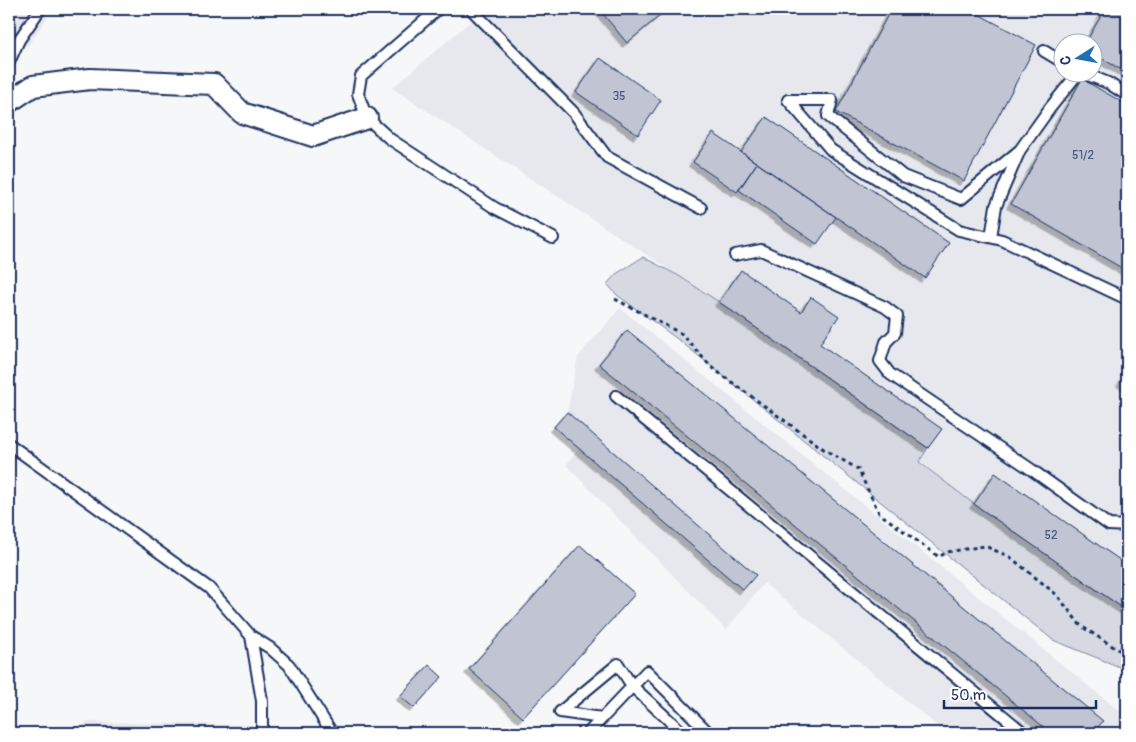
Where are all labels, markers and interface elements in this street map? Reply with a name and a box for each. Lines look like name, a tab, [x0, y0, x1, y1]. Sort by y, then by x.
north arrow	[1054, 32, 1104, 82]
text: С	[1056, 54, 1075, 66]
house number: 35	[612, 89, 626, 104]
house number: 51/2	[1072, 148, 1094, 163]
house number: 52	[1044, 528, 1058, 543]
scale bar	[944, 677, 1096, 709]
text: 50 m	[951, 686, 986, 705]

